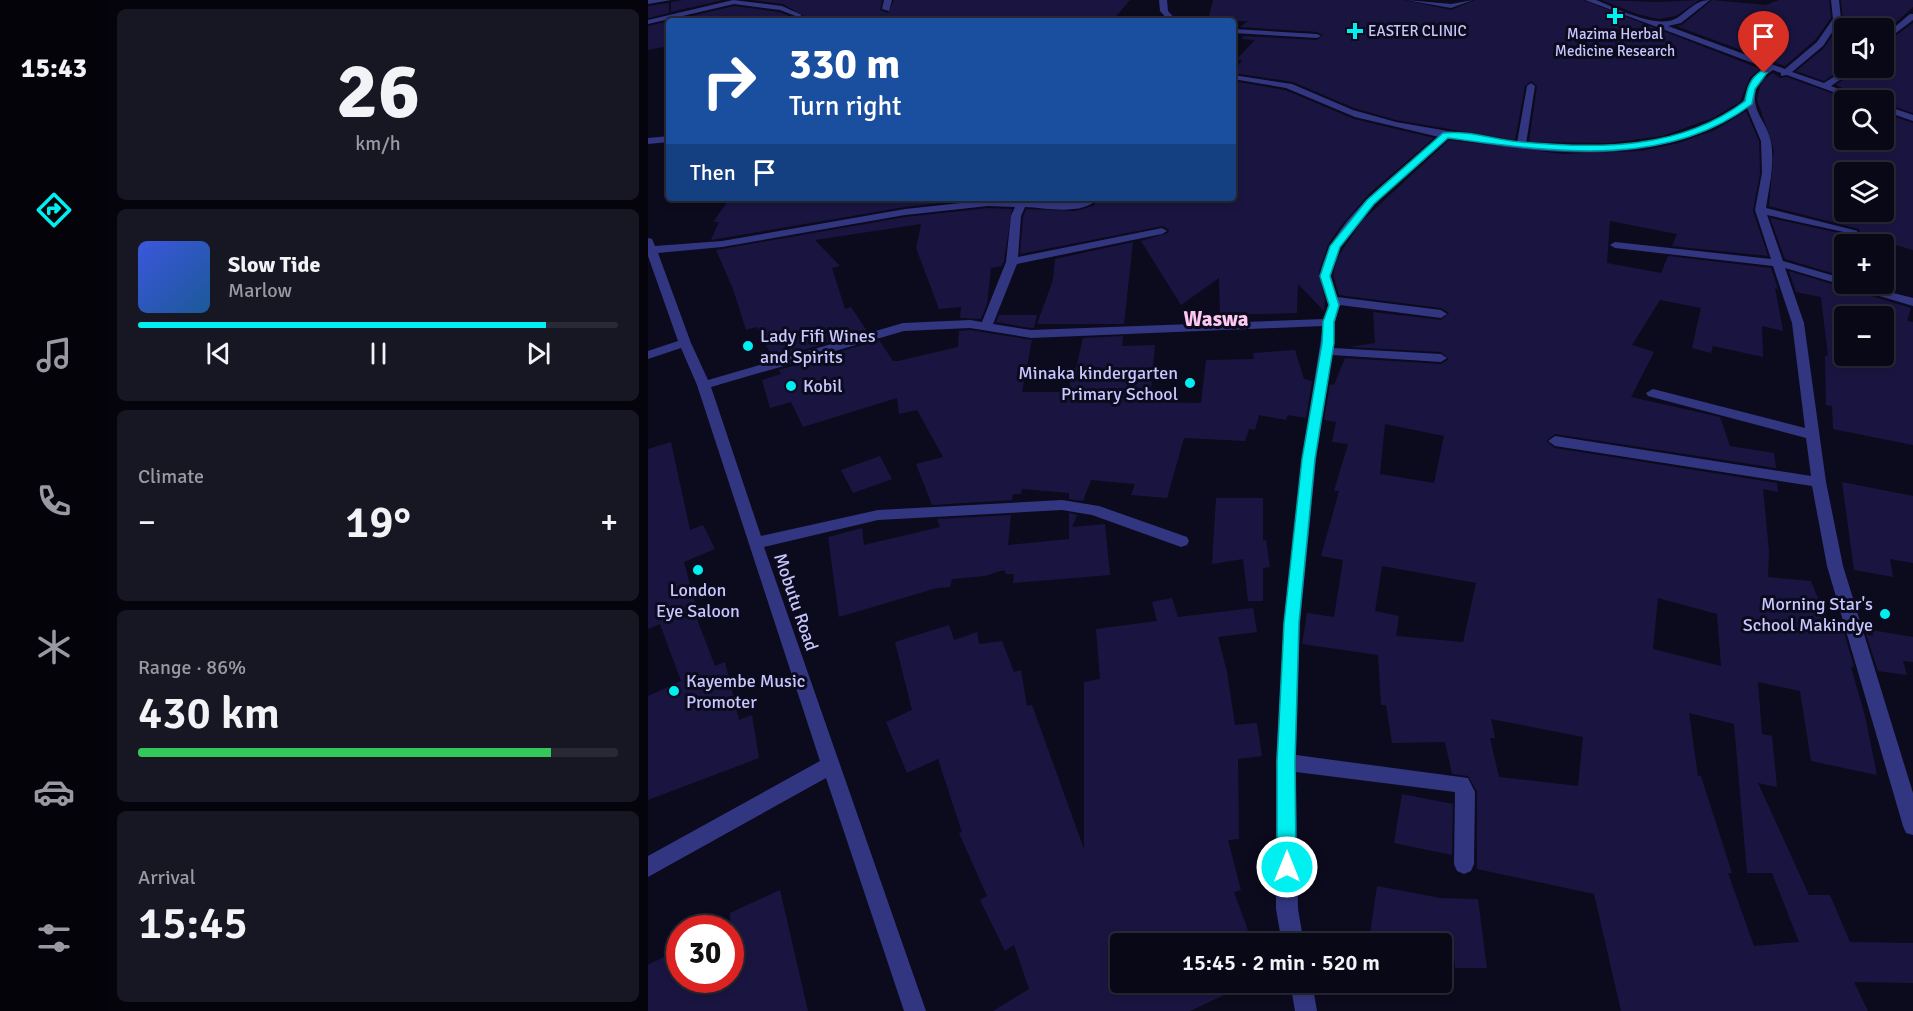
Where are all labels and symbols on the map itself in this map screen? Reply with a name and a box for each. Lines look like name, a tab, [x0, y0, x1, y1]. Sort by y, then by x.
marker: Mazima Herbal Medicine Research	[1608, 9, 1622, 23]
pin	[1738, 11, 1789, 73]
marker: EASTER CLINIC	[1346, 22, 1364, 40]
place label: EASTER CLINIC	[1368, 22, 1467, 40]
place label: Mazima Herbal Medicine Research	[1555, 25, 1675, 60]
district label: Waswa	[1184, 306, 1249, 332]
place label: Lady Fifi Wines and Spirits	[760, 325, 876, 368]
marker: Lady Fifi Wines and Spirits	[741, 339, 755, 353]
place label: Minaka kindergarten Primary School	[1018, 362, 1178, 405]
place label: Kobil	[803, 375, 842, 397]
marker: Minaka kindergarten Primary School	[1183, 376, 1197, 390]
marker: Kobil	[784, 379, 798, 393]
street label: Mobutu Road	[769, 550, 823, 654]
marker: London Eye Saloon	[691, 563, 705, 577]
place label: London Eye Saloon	[656, 579, 740, 622]
place label: Morning Star's School Makindye	[1743, 593, 1873, 636]
marker: Morning Star's School Makindye	[1878, 607, 1892, 621]
place label: Kayembe Music Promoter	[686, 670, 805, 713]
marker: Kayembe Music Promoter	[667, 684, 681, 698]
position arrow	[1255, 835, 1319, 899]
speed limit sign: 30	[666, 915, 744, 993]

